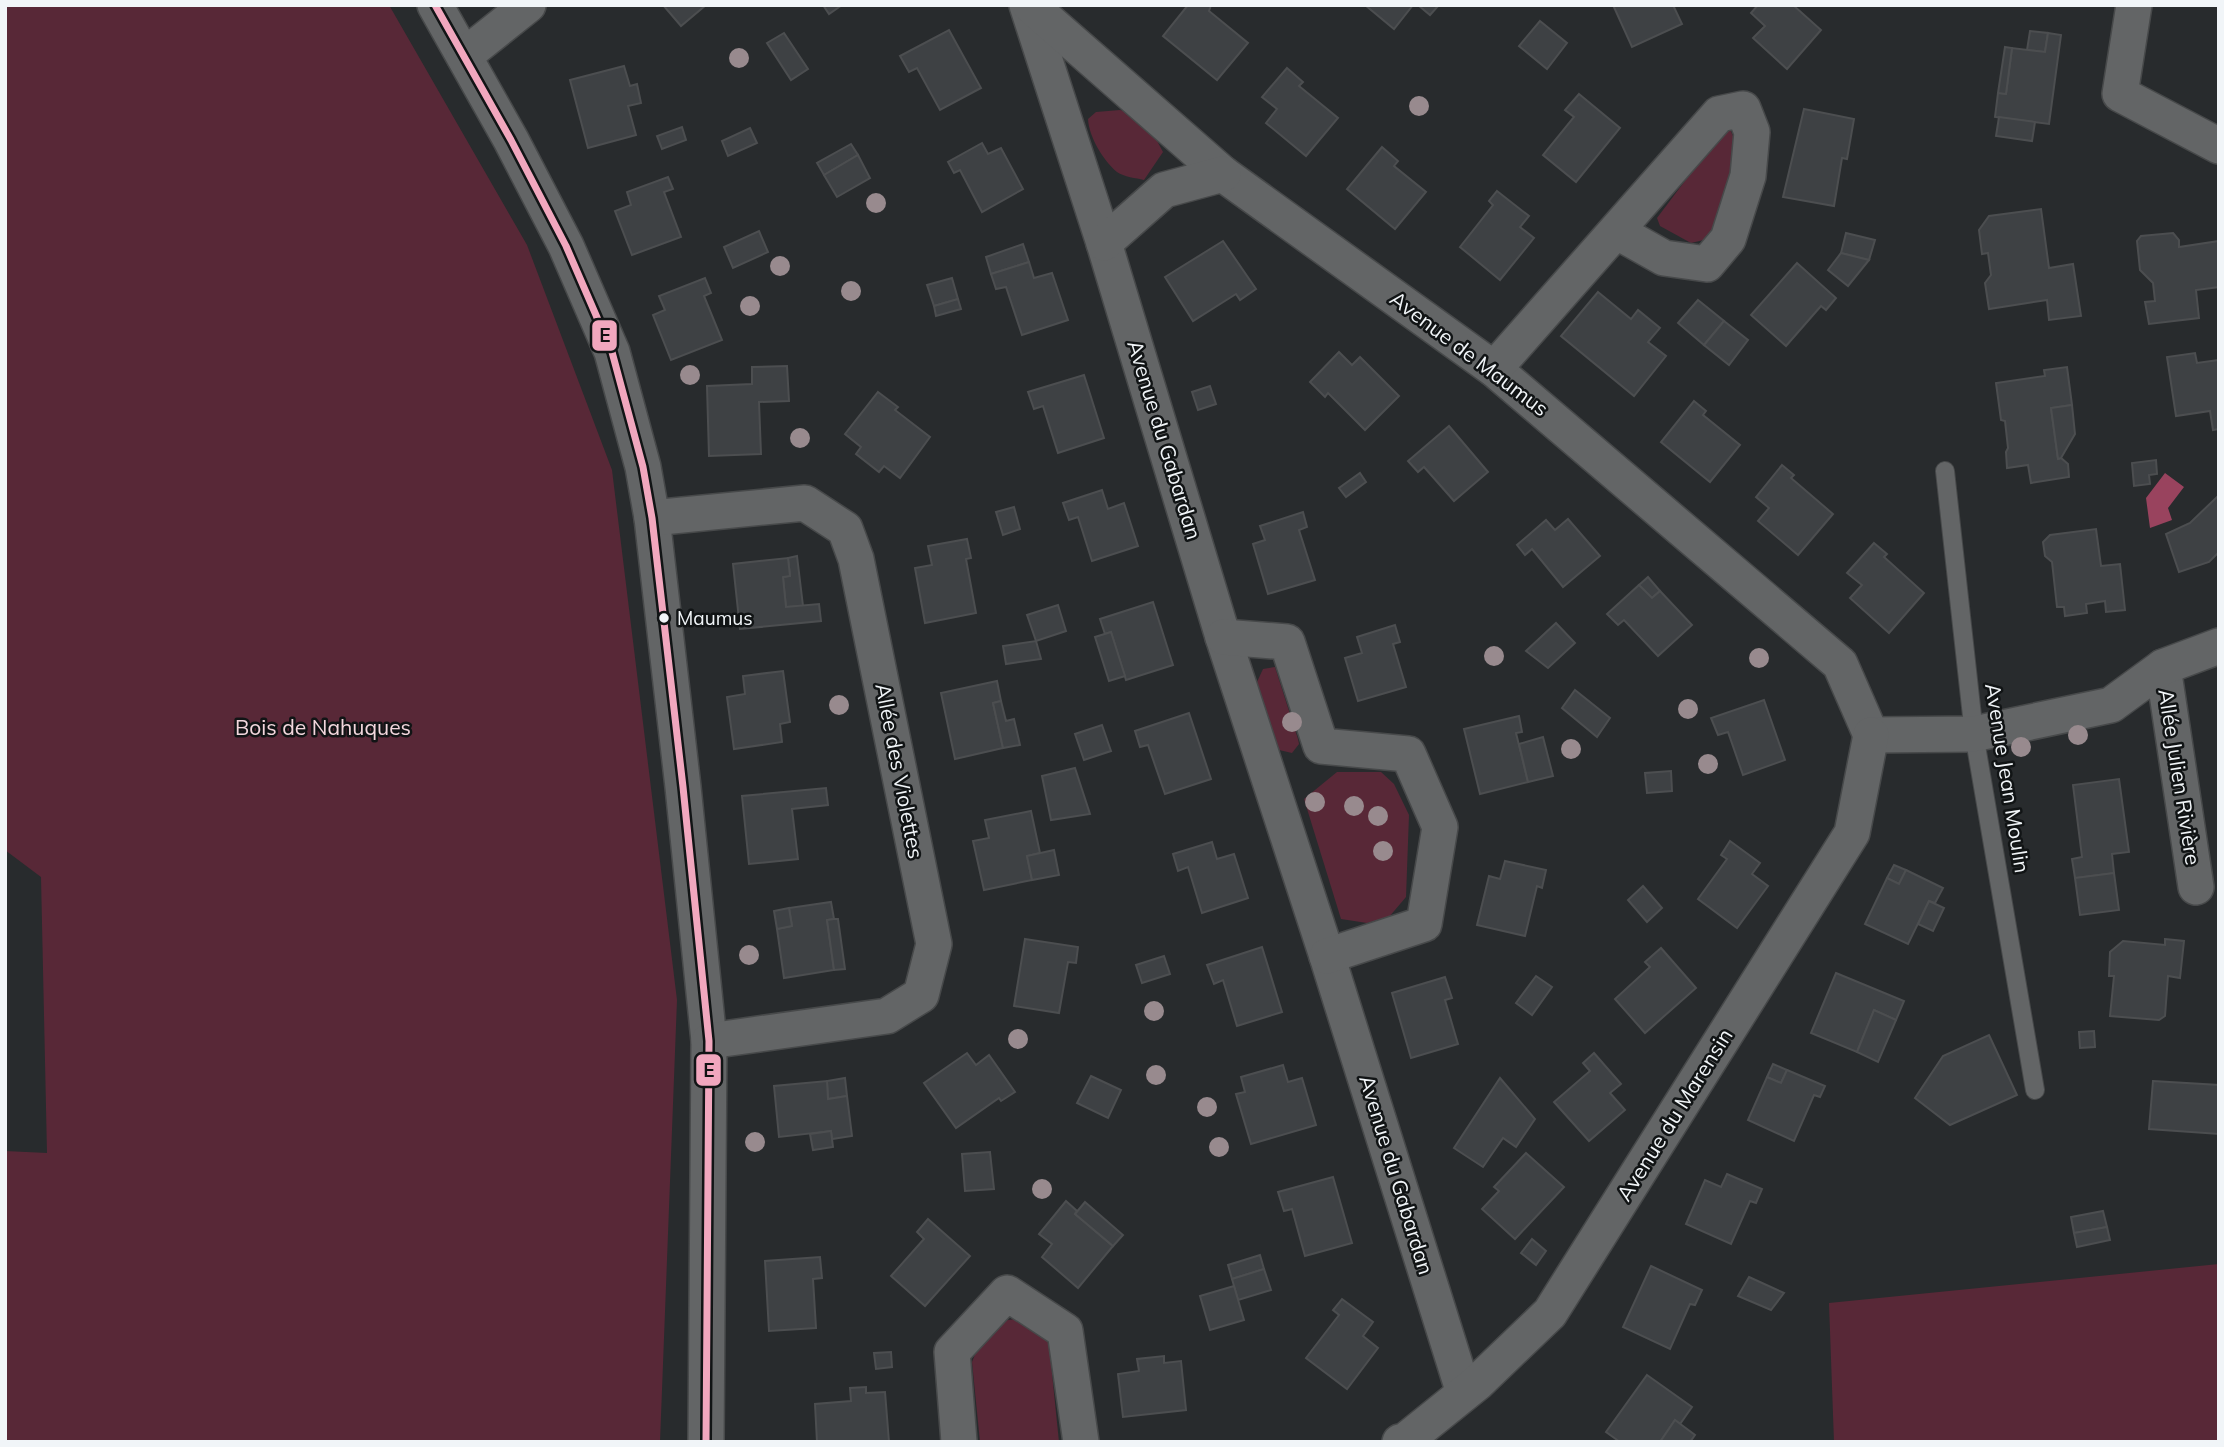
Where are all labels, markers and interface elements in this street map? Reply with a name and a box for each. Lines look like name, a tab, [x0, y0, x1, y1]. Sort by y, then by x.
street label: Avenue de Maumus	[1385, 285, 1554, 421]
line badge: E	[591, 319, 618, 352]
text: E	[599, 323, 611, 347]
street label: Avenue du Gabardan	[1122, 337, 1208, 542]
place label: Maumus	[677, 606, 753, 630]
marker: Maumus	[657, 611, 671, 625]
street label: Allée des Violettes	[870, 681, 930, 861]
street label: Avenue Jean Moulin	[1980, 681, 2036, 875]
street label: Allée Julien Rivière	[2153, 687, 2207, 867]
park label: Bois de Nahuques	[235, 714, 411, 740]
street label: Avenue du Marensin	[1611, 1023, 1738, 1205]
line badge: E	[695, 1053, 722, 1087]
text: E	[703, 1058, 715, 1082]
street label: Avenue du Gabardan	[1354, 1072, 1440, 1277]

